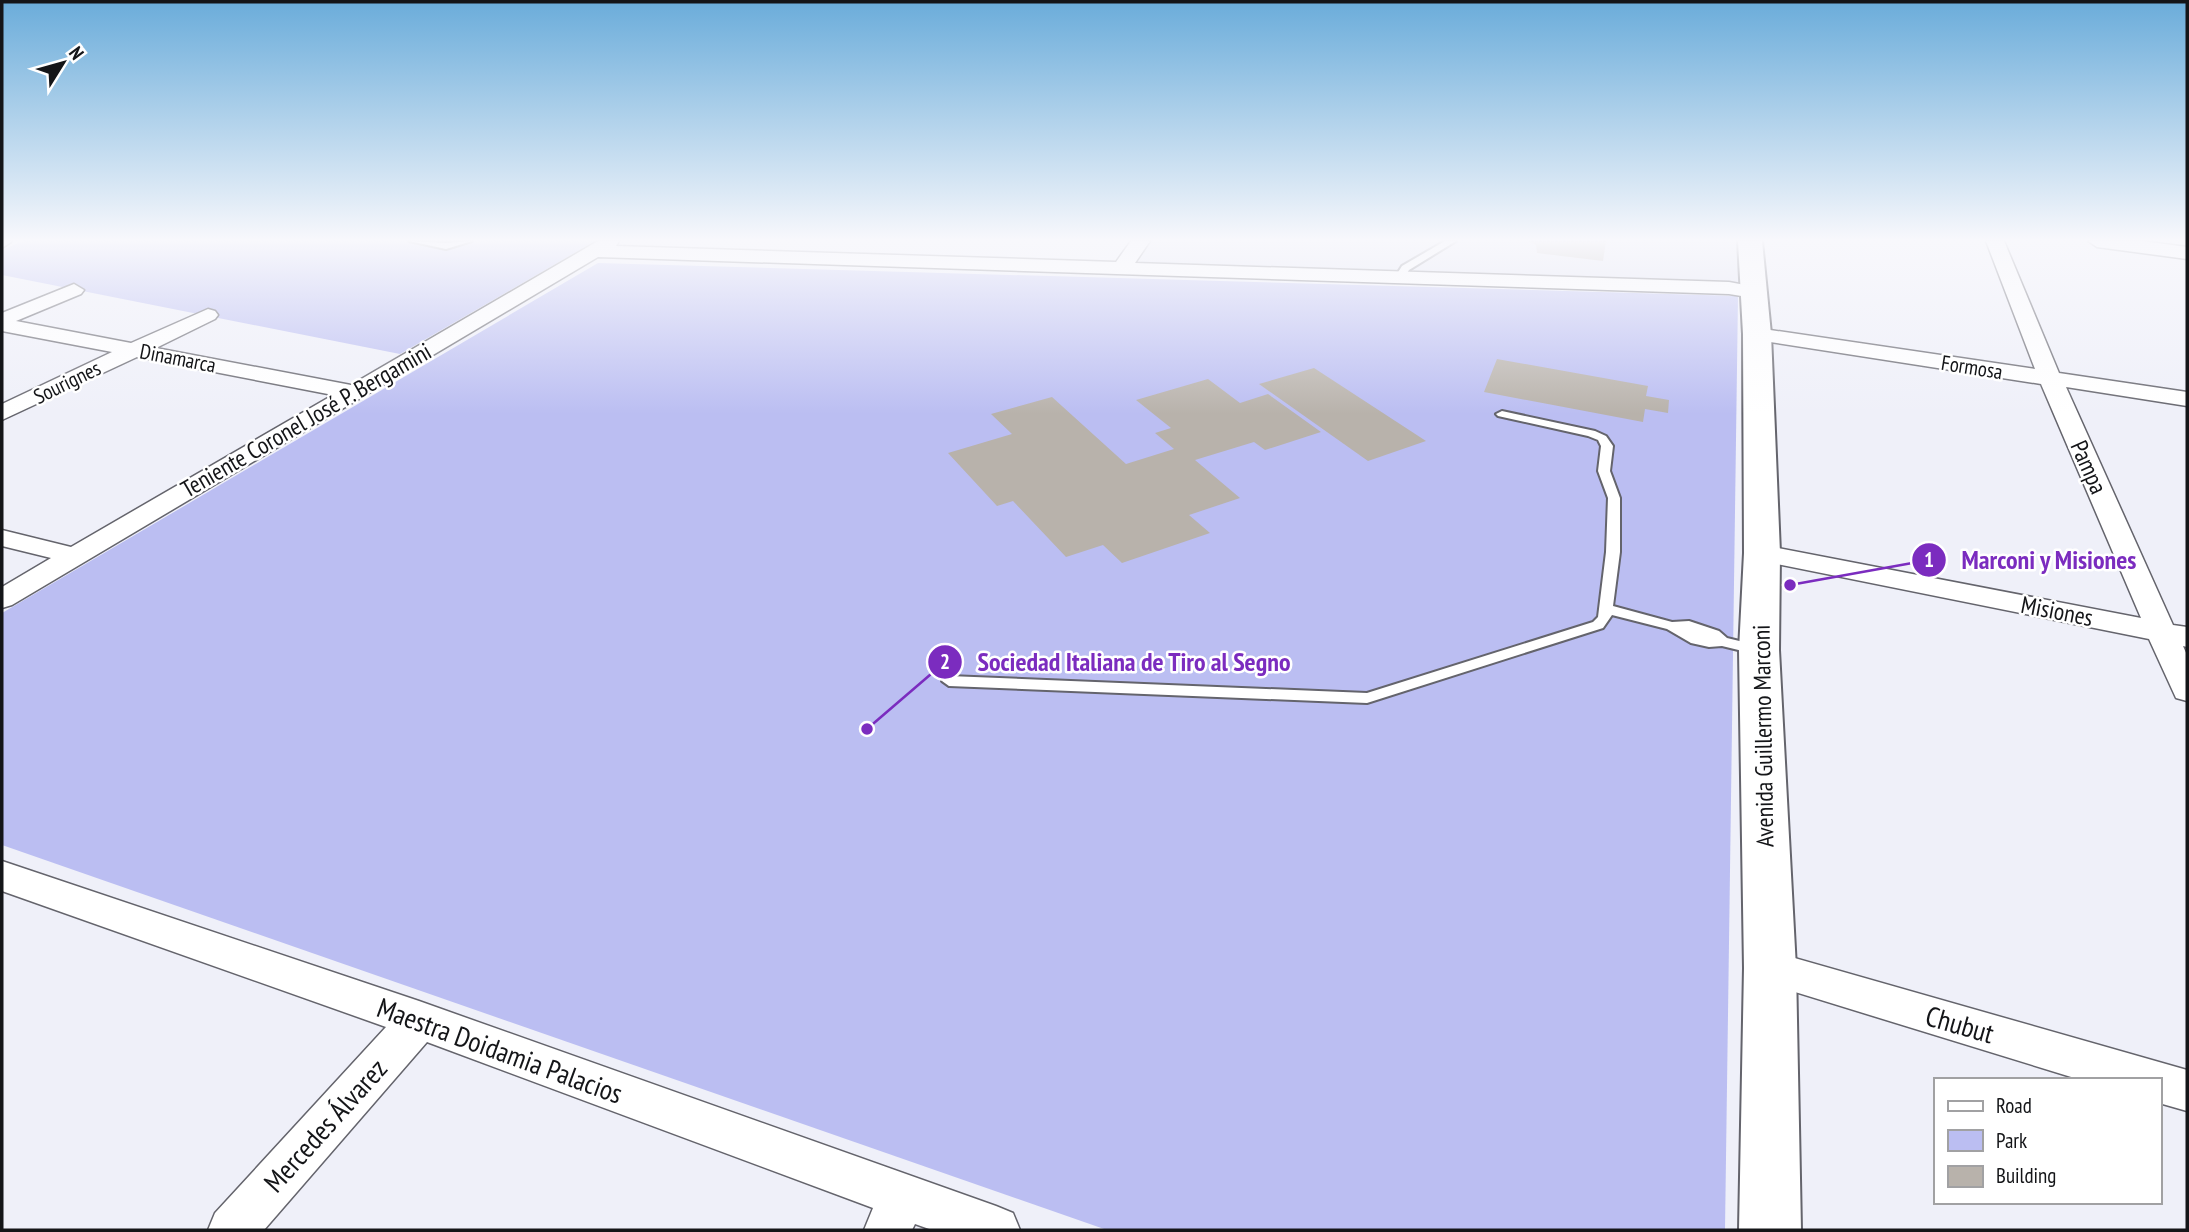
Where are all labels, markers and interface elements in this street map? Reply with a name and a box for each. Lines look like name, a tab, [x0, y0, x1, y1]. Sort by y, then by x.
north arrow	[28, 28, 98, 98]
text: N	[64, 41, 89, 64]
street label: Teniente Coronel José P. Bergamini	[175, 336, 437, 504]
street label: Dinamarca	[138, 337, 218, 379]
street label: Formosa	[1939, 349, 2005, 385]
street label: Sourignes	[29, 354, 105, 410]
street label: Pampa	[2064, 435, 2114, 499]
callout: Marconi y Misiones	[1912, 536, 2151, 583]
text: Marconi y Misiones	[1962, 543, 2136, 576]
text: 1	[1924, 546, 1934, 573]
street label: Misiones	[2018, 589, 2096, 633]
street label: Avenida Guillermo Marconi	[1746, 624, 1780, 848]
callout: Sociedad Italiana de Tiro al Segno	[928, 639, 1305, 686]
text: Sociedad Italiana de Tiro al Segno	[977, 645, 1291, 678]
text: 2	[940, 648, 950, 675]
street label: Maestra Doidamia Palacios	[372, 988, 628, 1112]
street label: Chubut	[1922, 997, 1999, 1051]
street label: Mercedes Álvarez	[255, 1050, 395, 1200]
legend	[1934, 1078, 2161, 1204]
text: Road	[1996, 1092, 2032, 1119]
text: Park	[1996, 1127, 2027, 1154]
text: Building	[1996, 1162, 2056, 1189]

